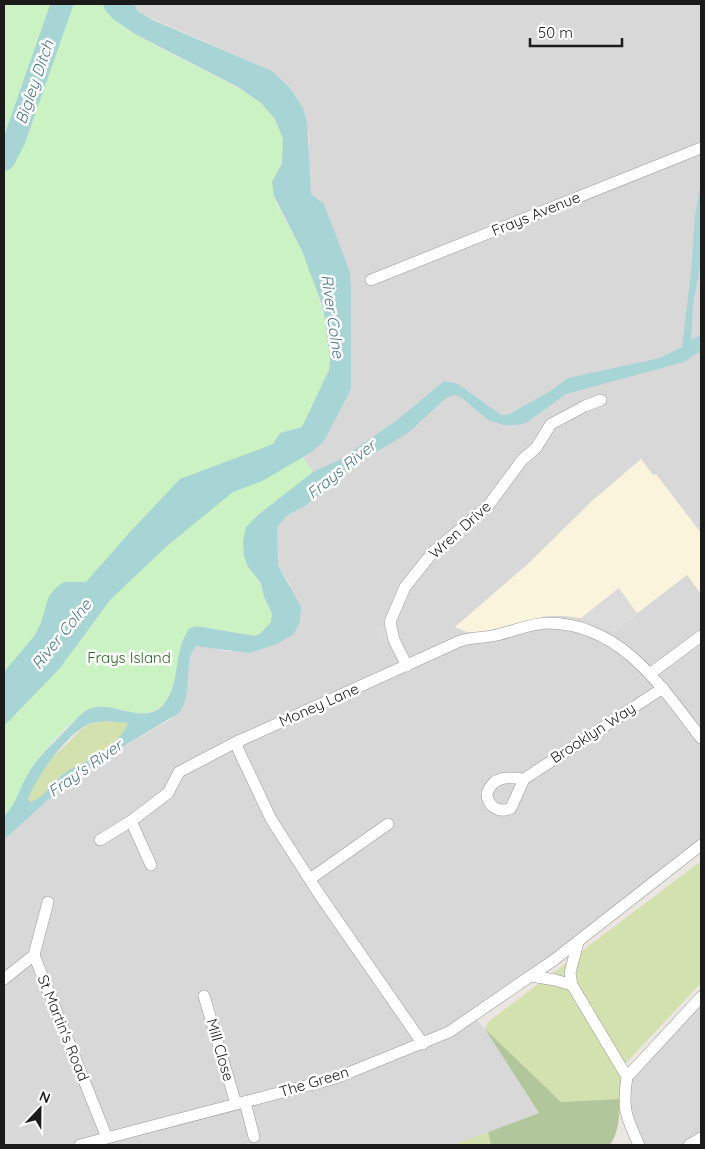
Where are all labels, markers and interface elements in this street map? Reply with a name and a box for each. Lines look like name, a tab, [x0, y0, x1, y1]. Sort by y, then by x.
scale bar	[530, 15, 622, 47]
text: 50 m	[538, 23, 573, 42]
water label: Bigley Ditch	[10, 37, 58, 127]
street label: Frays Avenue	[489, 187, 583, 240]
water label: River Colne	[317, 273, 349, 360]
water label: Frays River	[302, 434, 381, 503]
street label: Wren Drive	[425, 497, 495, 563]
water label: River Colne	[27, 594, 96, 673]
park label: Frays Island	[87, 648, 171, 667]
street label: Money Lane	[276, 679, 362, 731]
street label: Brooklyn Way	[547, 698, 639, 767]
water label: Fray's River	[44, 734, 128, 801]
street label: St Martin's Road	[33, 972, 93, 1084]
street label: Mill Close	[202, 1016, 238, 1083]
street label: The Green	[277, 1062, 351, 1101]
north arrow	[15, 1084, 65, 1134]
text: N	[37, 1087, 53, 1107]

